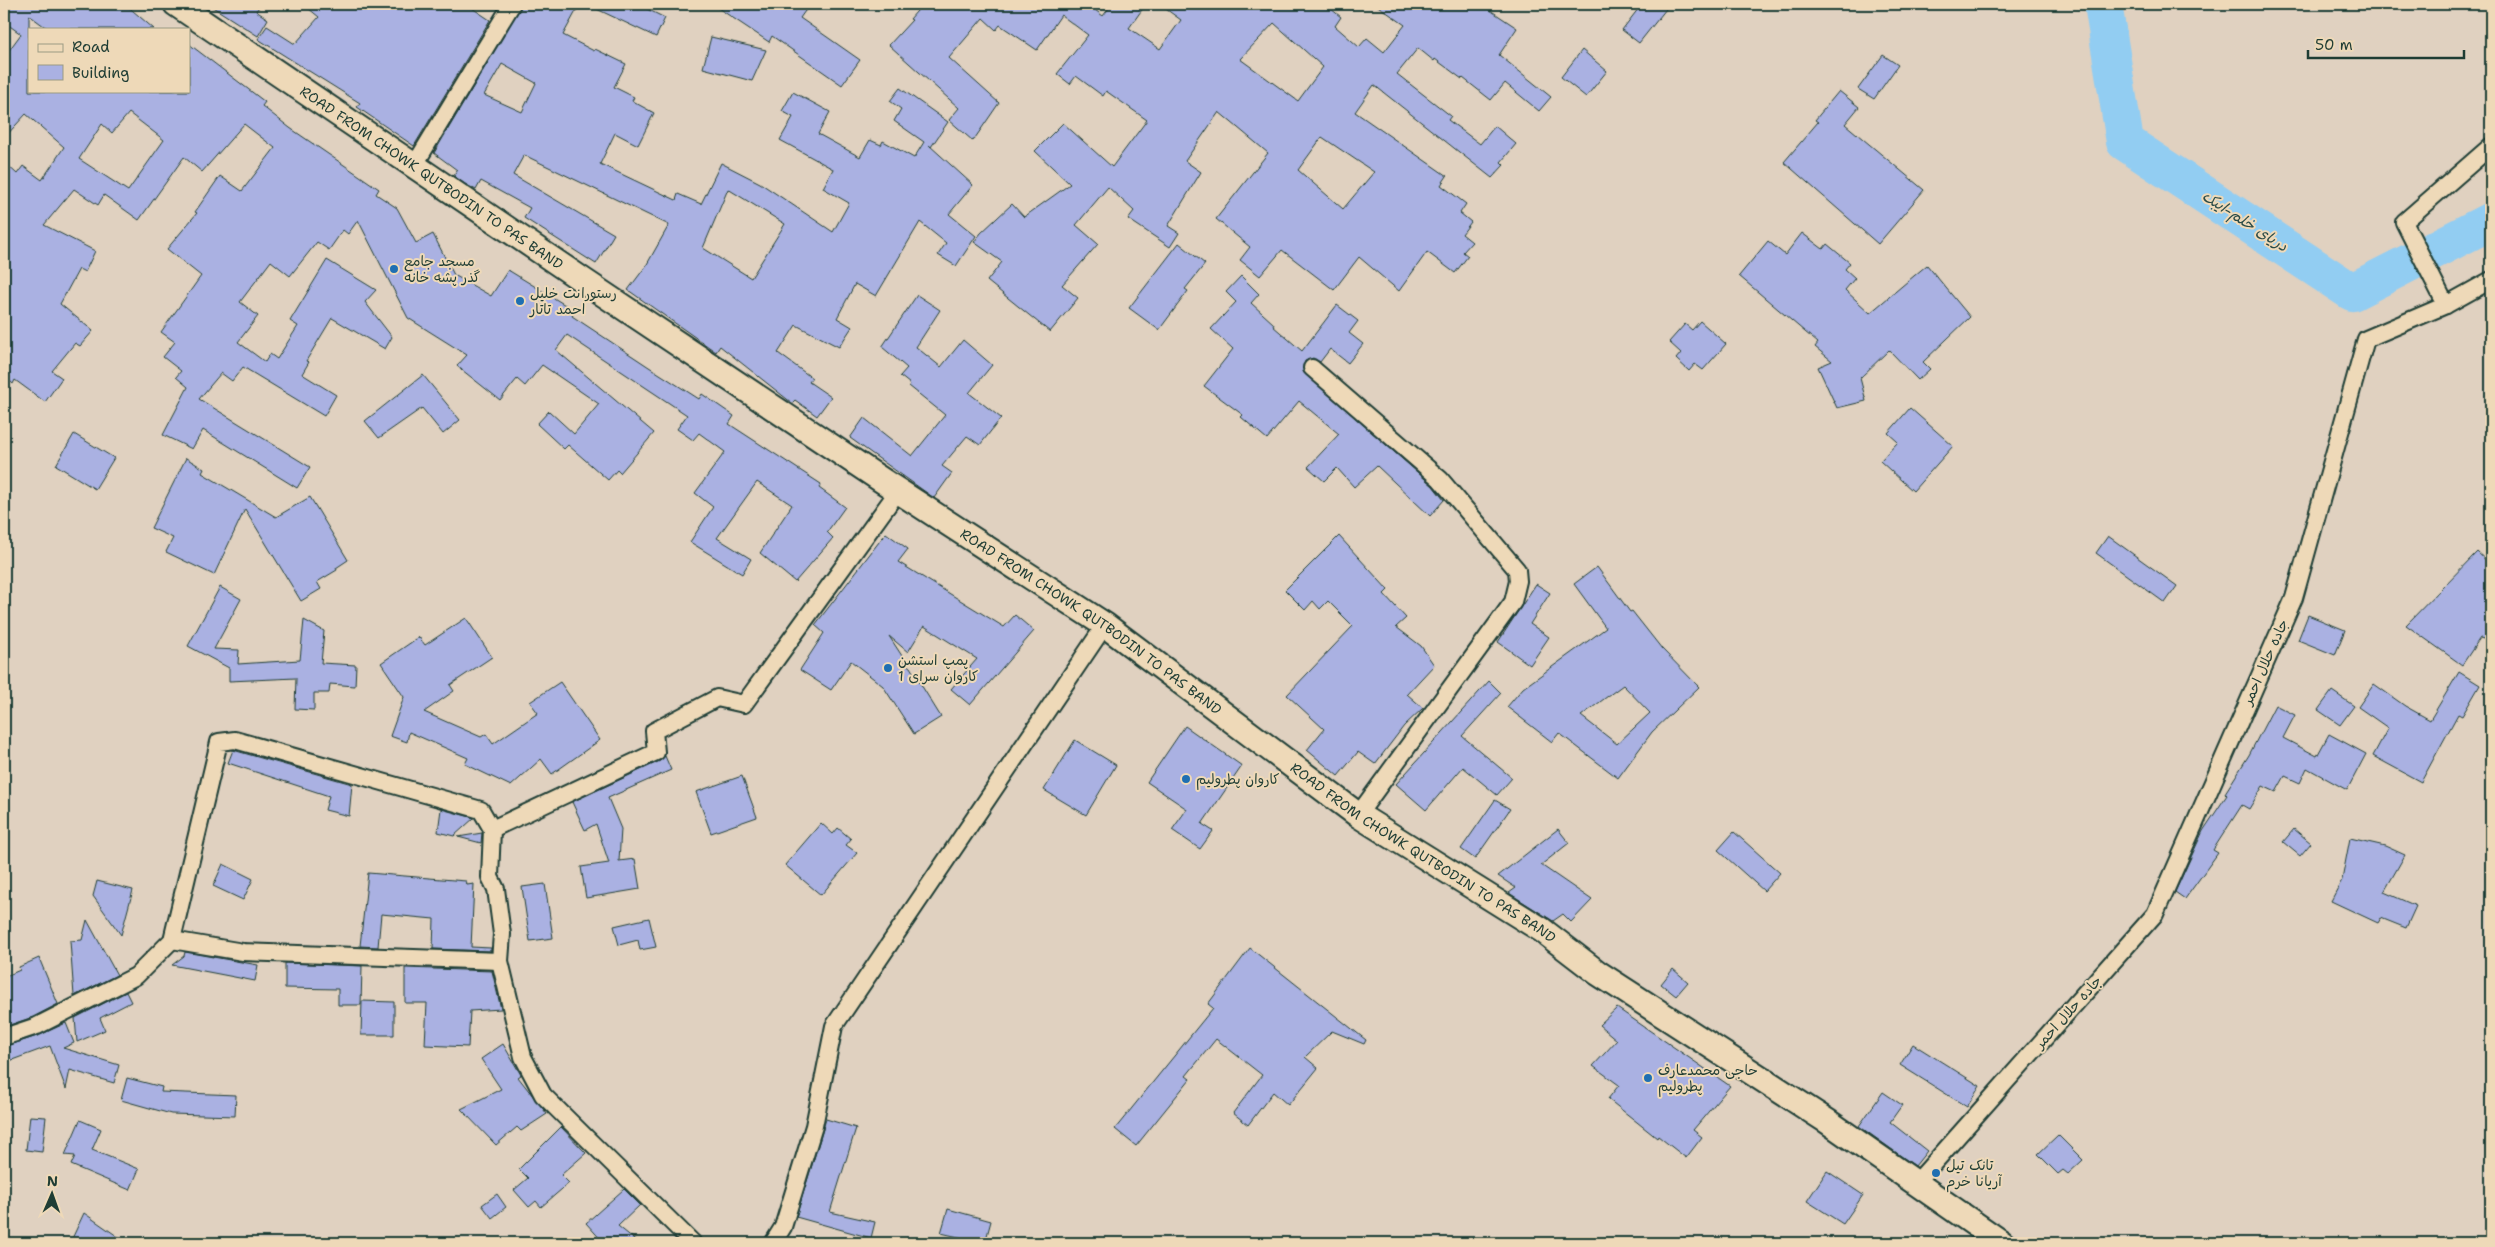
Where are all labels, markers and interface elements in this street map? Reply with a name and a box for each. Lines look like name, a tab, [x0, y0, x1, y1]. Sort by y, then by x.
legend	[28, 28, 190, 92]
scale bar	[2308, 28, 2464, 60]
text: 50 m	[2315, 35, 2353, 55]
text: Road	[72, 37, 110, 57]
text: Building	[72, 63, 129, 83]
street label: ROAD FROM CHOWK QUTBODIN TO PAS BAND	[297, 82, 567, 273]
water label: دریای خلم-ایبک	[2197, 186, 2292, 258]
place label: مسجد جامع گذر پشه خانه	[404, 252, 480, 287]
marker: مسجد جامع گذر پشه خانه	[388, 263, 400, 275]
place label: رستورانت خلیل احمد تاتار	[529, 284, 617, 318]
marker: رستورانت خلیل احمد تاتار	[514, 295, 526, 307]
street label: ROAD FROM CHOWK QUTBODIN TO PAS BAND	[957, 525, 1225, 719]
street label: جاده حلال احمر	[2238, 616, 2292, 709]
place label: پمپ استشن کاروان سرای 1	[898, 651, 978, 685]
marker: پمپ استشن کاروان سرای 1	[882, 662, 894, 674]
street label: ROAD FROM CHOWK QUTBODIN TO PAS BAND	[1287, 759, 1560, 946]
place label: کاروان پطرولیم	[1196, 770, 1279, 790]
marker: کاروان پطرولیم	[1180, 773, 1192, 785]
street label: جاده حلال احمر	[2030, 972, 2105, 1053]
place label: حاجی محمدعارف پطرولیم	[1658, 1061, 1758, 1097]
marker: حاجی محمدعارف پطرولیم	[1642, 1072, 1654, 1084]
place label: تانک تیل آریانا خرم	[1946, 1156, 2002, 1193]
marker: تانک تیل آریانا خرم	[1930, 1167, 1942, 1179]
north arrow	[28, 1170, 78, 1220]
text: N	[47, 1172, 58, 1190]

